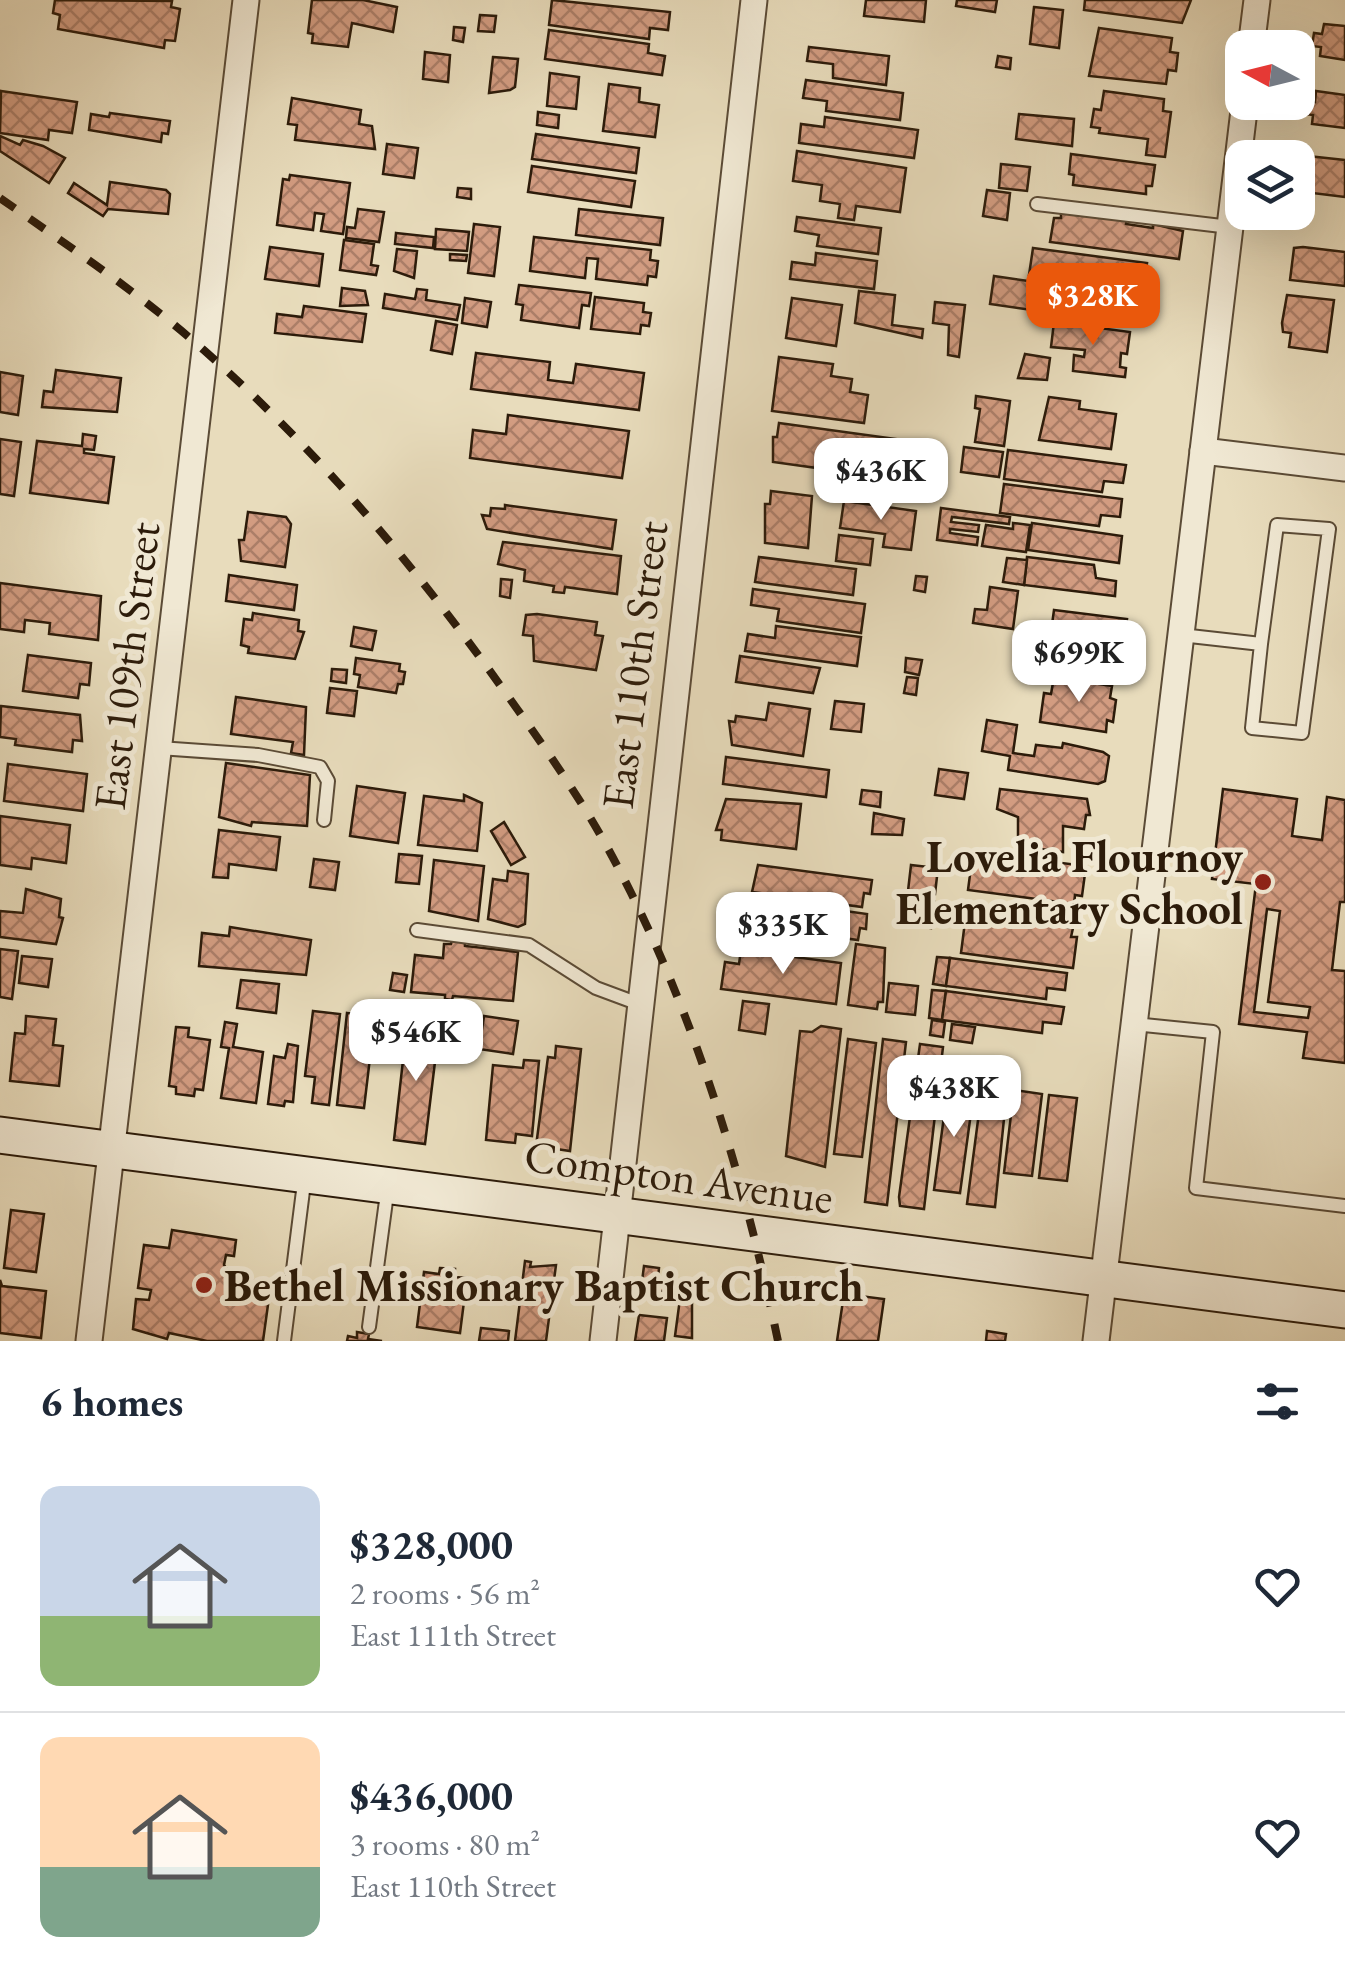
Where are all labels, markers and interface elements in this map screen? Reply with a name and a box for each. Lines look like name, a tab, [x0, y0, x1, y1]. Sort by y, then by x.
north arrow	[1225, 30, 1315, 120]
map controls	[1225, 30, 1315, 230]
button: layers	[1225, 140, 1315, 230]
pin: $328K	[1023, 263, 1163, 348]
text: $328K	[1048, 274, 1138, 316]
pin: $436K	[811, 438, 951, 523]
text: $436K	[836, 449, 926, 491]
street label: East 110th Street	[588, 518, 680, 812]
street label: East 109th Street	[80, 519, 172, 813]
pin: $699K	[1009, 620, 1149, 705]
text: $699K	[1034, 631, 1124, 673]
place label: Lovelia Flournoy Elementary School	[895, 827, 1243, 937]
marker: Lovelia Flournoy Elementary School	[1252, 871, 1274, 893]
pin: $335K	[713, 892, 853, 977]
text: $335K	[738, 903, 828, 945]
pin: $546K	[346, 999, 486, 1084]
text: $546K	[371, 1010, 461, 1052]
pin: $438K	[884, 1055, 1024, 1140]
text: $438K	[909, 1066, 999, 1108]
street label: Compton Avenue	[521, 1126, 837, 1226]
place label: Bethel Missionary Baptist Church	[224, 1256, 864, 1314]
marker: Bethel Missionary Baptist Church	[193, 1274, 215, 1296]
text: 6 homes	[40, 1374, 183, 1429]
icon: filters	[1250, 1374, 1305, 1429]
text: $328,000	[350, 1517, 513, 1572]
icon: home	[120, 1526, 240, 1646]
icon: heart	[1250, 1559, 1305, 1614]
text: 2 rooms · 56 m²	[350, 1572, 540, 1614]
text: East 111th Street	[350, 1614, 556, 1656]
text: $436,000	[350, 1768, 513, 1823]
icon: home	[120, 1777, 240, 1897]
icon: heart	[1250, 1810, 1305, 1865]
text: 3 rooms · 80 m²	[350, 1823, 540, 1865]
text: East 110th Street	[350, 1865, 556, 1907]

